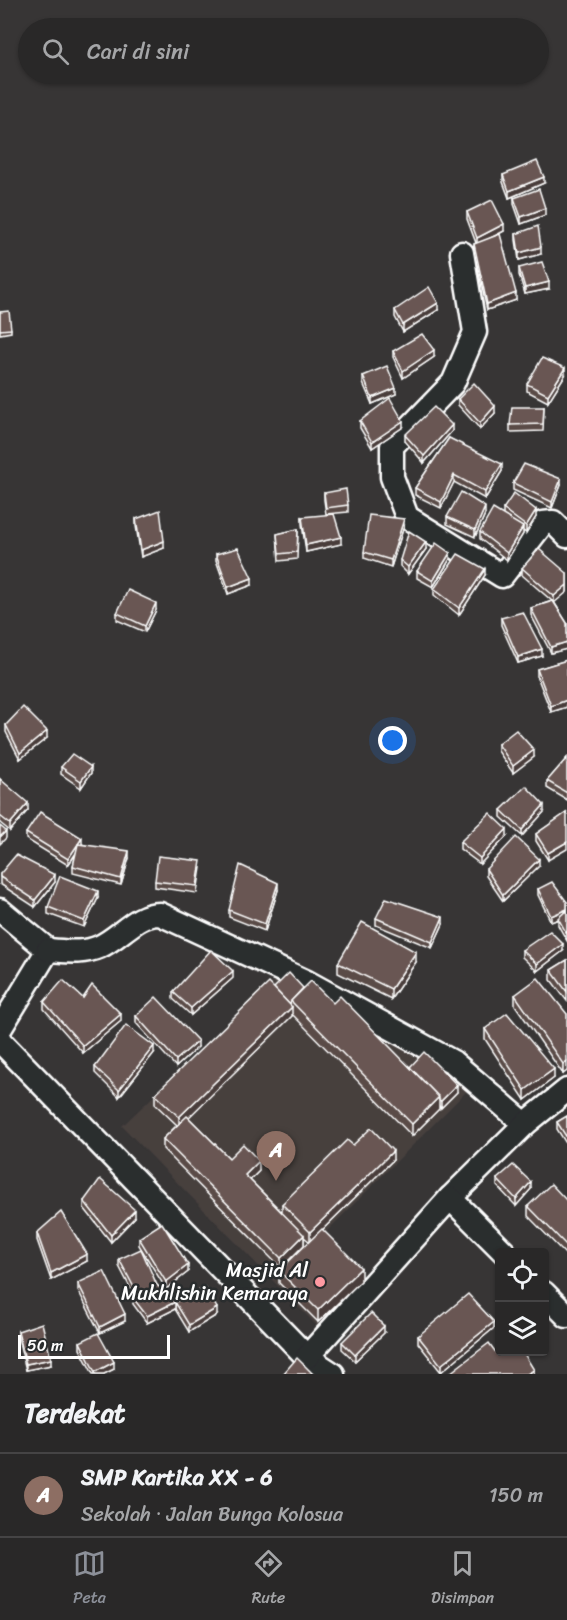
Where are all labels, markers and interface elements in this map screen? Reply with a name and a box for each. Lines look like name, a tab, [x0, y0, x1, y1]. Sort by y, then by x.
search box	[18, 18, 549, 84]
text: Cari di sini	[87, 32, 189, 71]
icon: search	[39, 35, 72, 68]
your location	[378, 726, 407, 755]
pin: A	[256, 1132, 296, 1181]
map controls	[495, 1248, 549, 1356]
button: locate	[495, 1248, 549, 1302]
place label: Masjid Al Mukhlishin Kemaraya	[121, 1253, 309, 1311]
marker: Masjid Al Mukhlishin Kemaraya	[313, 1275, 327, 1289]
button: layers	[495, 1302, 549, 1356]
text: 50 m	[27, 1331, 63, 1360]
scale bar	[18, 1332, 170, 1360]
text: Terdekat	[24, 1390, 125, 1436]
text: SMP Kartika XX - 6	[81, 1458, 273, 1497]
text: A	[37, 1478, 50, 1513]
text: 150 m	[489, 1478, 543, 1513]
text: Sekolah · Jalan Bunga Kolosua	[81, 1497, 343, 1532]
tab: Peta	[73, 1547, 106, 1612]
tab: Rute	[252, 1547, 285, 1612]
tab: Disimpan	[431, 1547, 494, 1612]

